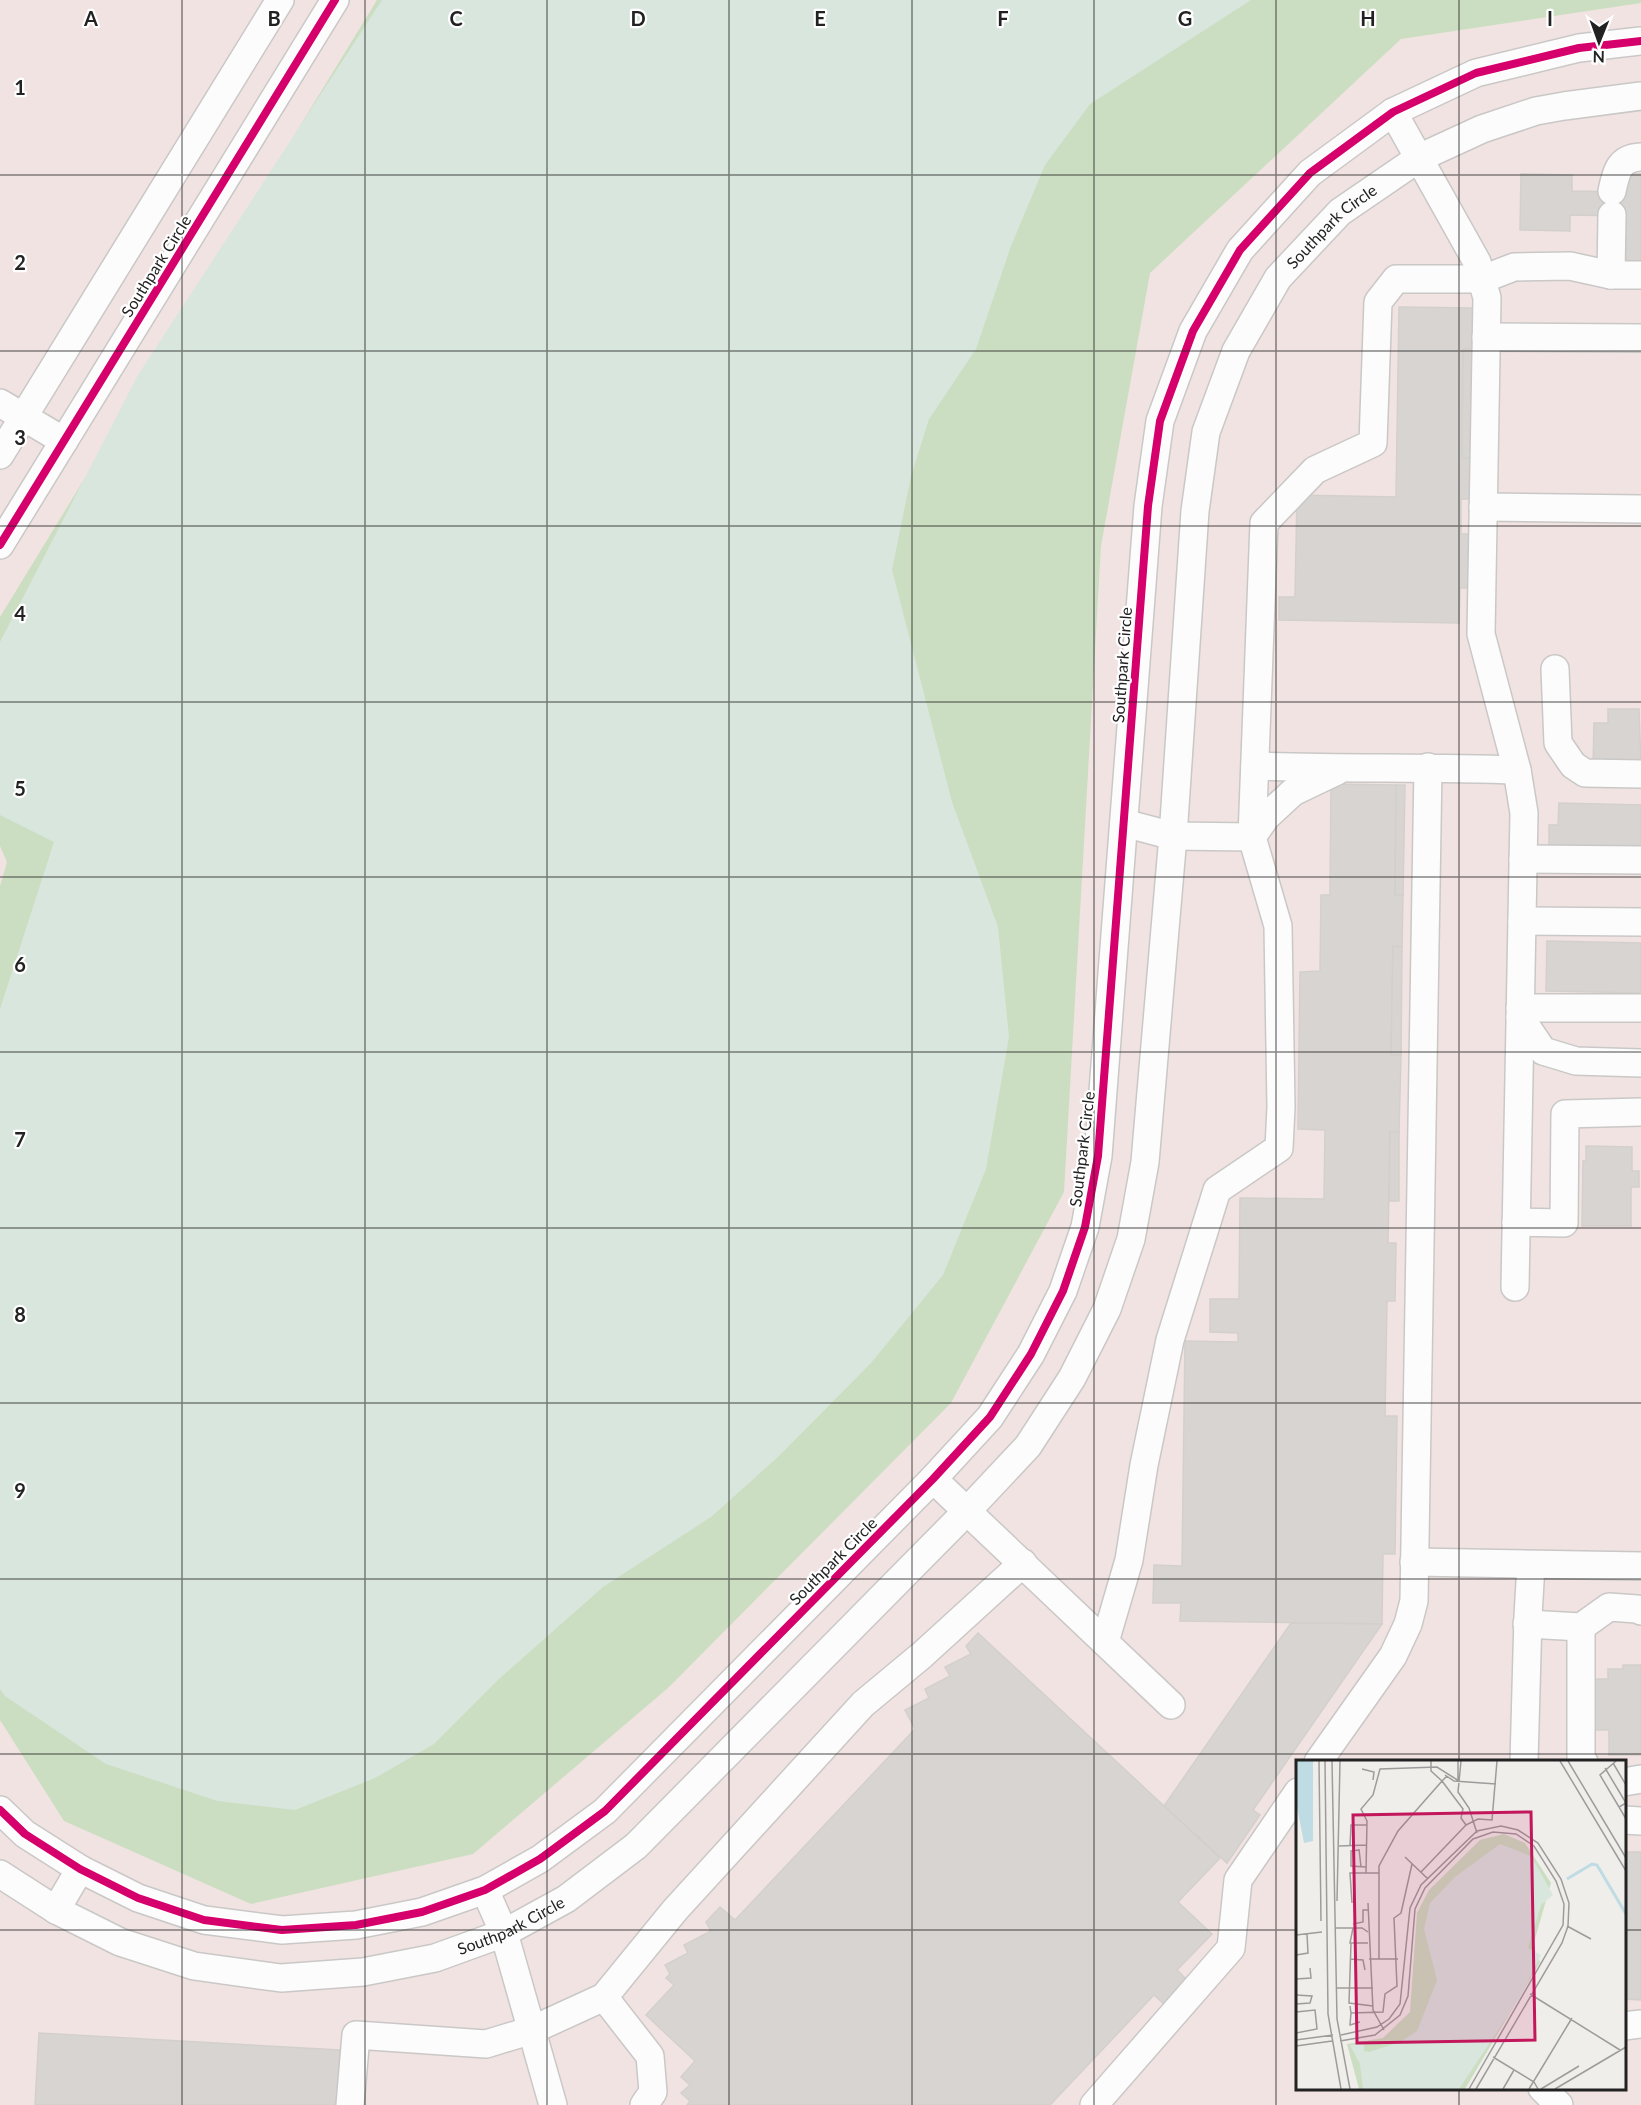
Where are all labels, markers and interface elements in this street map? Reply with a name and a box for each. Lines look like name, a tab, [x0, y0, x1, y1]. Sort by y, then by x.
text: A	[83, 6, 98, 30]
text: B	[267, 6, 281, 30]
text: C	[449, 6, 463, 30]
text: D	[630, 6, 646, 30]
text: E	[814, 6, 826, 30]
text: F	[997, 6, 1009, 30]
text: G	[1178, 6, 1192, 30]
text: H	[1360, 6, 1376, 30]
text: I	[1547, 6, 1553, 30]
north arrow	[1569, 12, 1629, 72]
text: N	[1592, 48, 1605, 67]
text: 1	[14, 75, 26, 99]
street label: Southpark Circle	[1282, 180, 1380, 272]
street label: Southpark Circle	[117, 211, 194, 320]
text: 2	[14, 250, 26, 274]
text: 3	[14, 425, 26, 449]
text: 4	[14, 601, 26, 625]
street label: Southpark Circle	[1108, 606, 1135, 724]
text: 5	[14, 776, 26, 800]
text: 6	[14, 952, 26, 976]
street label: Southpark Circle	[1065, 1090, 1098, 1208]
text: 7	[14, 1127, 26, 1151]
text: 8	[14, 1302, 26, 1326]
text: 9	[14, 1478, 26, 1502]
street label: Southpark Circle	[785, 1513, 880, 1608]
inset map	[1296, 1760, 1626, 2090]
street label: Southpark Circle	[455, 1892, 567, 1958]

